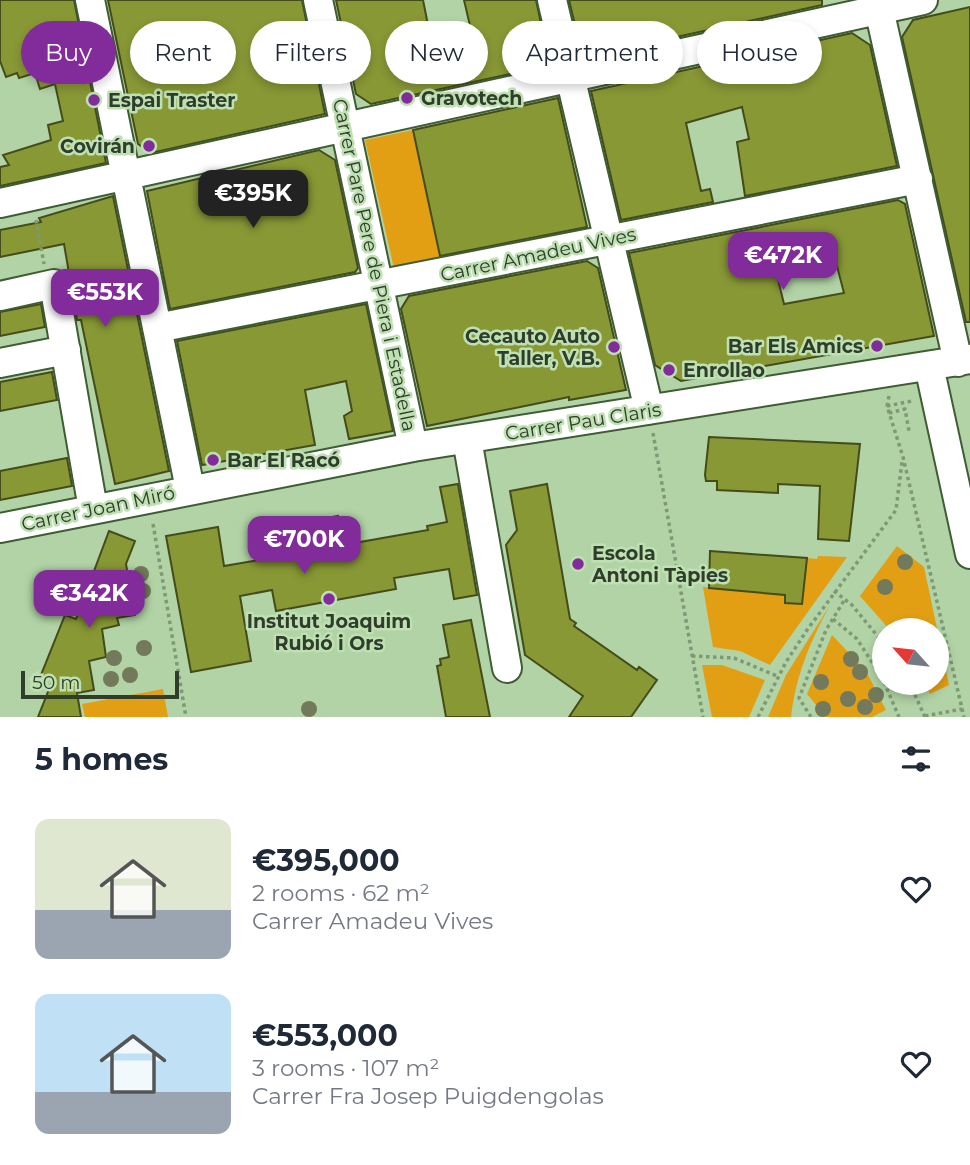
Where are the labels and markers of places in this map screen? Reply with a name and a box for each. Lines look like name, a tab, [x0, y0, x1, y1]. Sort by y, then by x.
place label: Gravotech	[421, 87, 522, 110]
place label: Espai Traster	[108, 89, 235, 112]
marker: Gravotech	[399, 90, 415, 106]
marker: Espai Traster	[86, 92, 102, 108]
place label: Covirán	[60, 135, 135, 158]
marker: Covirán	[141, 138, 157, 154]
pin: €395K	[204, 170, 302, 230]
pin: €472K	[734, 232, 832, 292]
pin: €553K	[56, 270, 154, 329]
place label: Cecauto Auto Taller, V.B.	[465, 325, 600, 370]
place label: Bar Els Amics	[728, 335, 863, 358]
marker: Bar Els Amics	[869, 338, 885, 354]
marker: Cecauto Auto Taller, V.B.	[606, 339, 622, 355]
place label: Enrollao	[683, 359, 765, 382]
marker: Enrollao	[661, 362, 677, 378]
place label: Bar El Racó	[227, 449, 340, 472]
marker: Bar El Racó	[205, 452, 221, 468]
pin: €700K	[255, 516, 353, 576]
place label: Escola Antoni Tàpies	[591, 542, 728, 587]
marker: Escola Antoni Tàpies	[570, 556, 586, 572]
pin: €342K	[40, 570, 138, 630]
marker: Institut Joaquim Rubió i Ors	[321, 591, 337, 607]
place label: Institut Joaquim Rubió i Ors	[247, 610, 411, 655]

